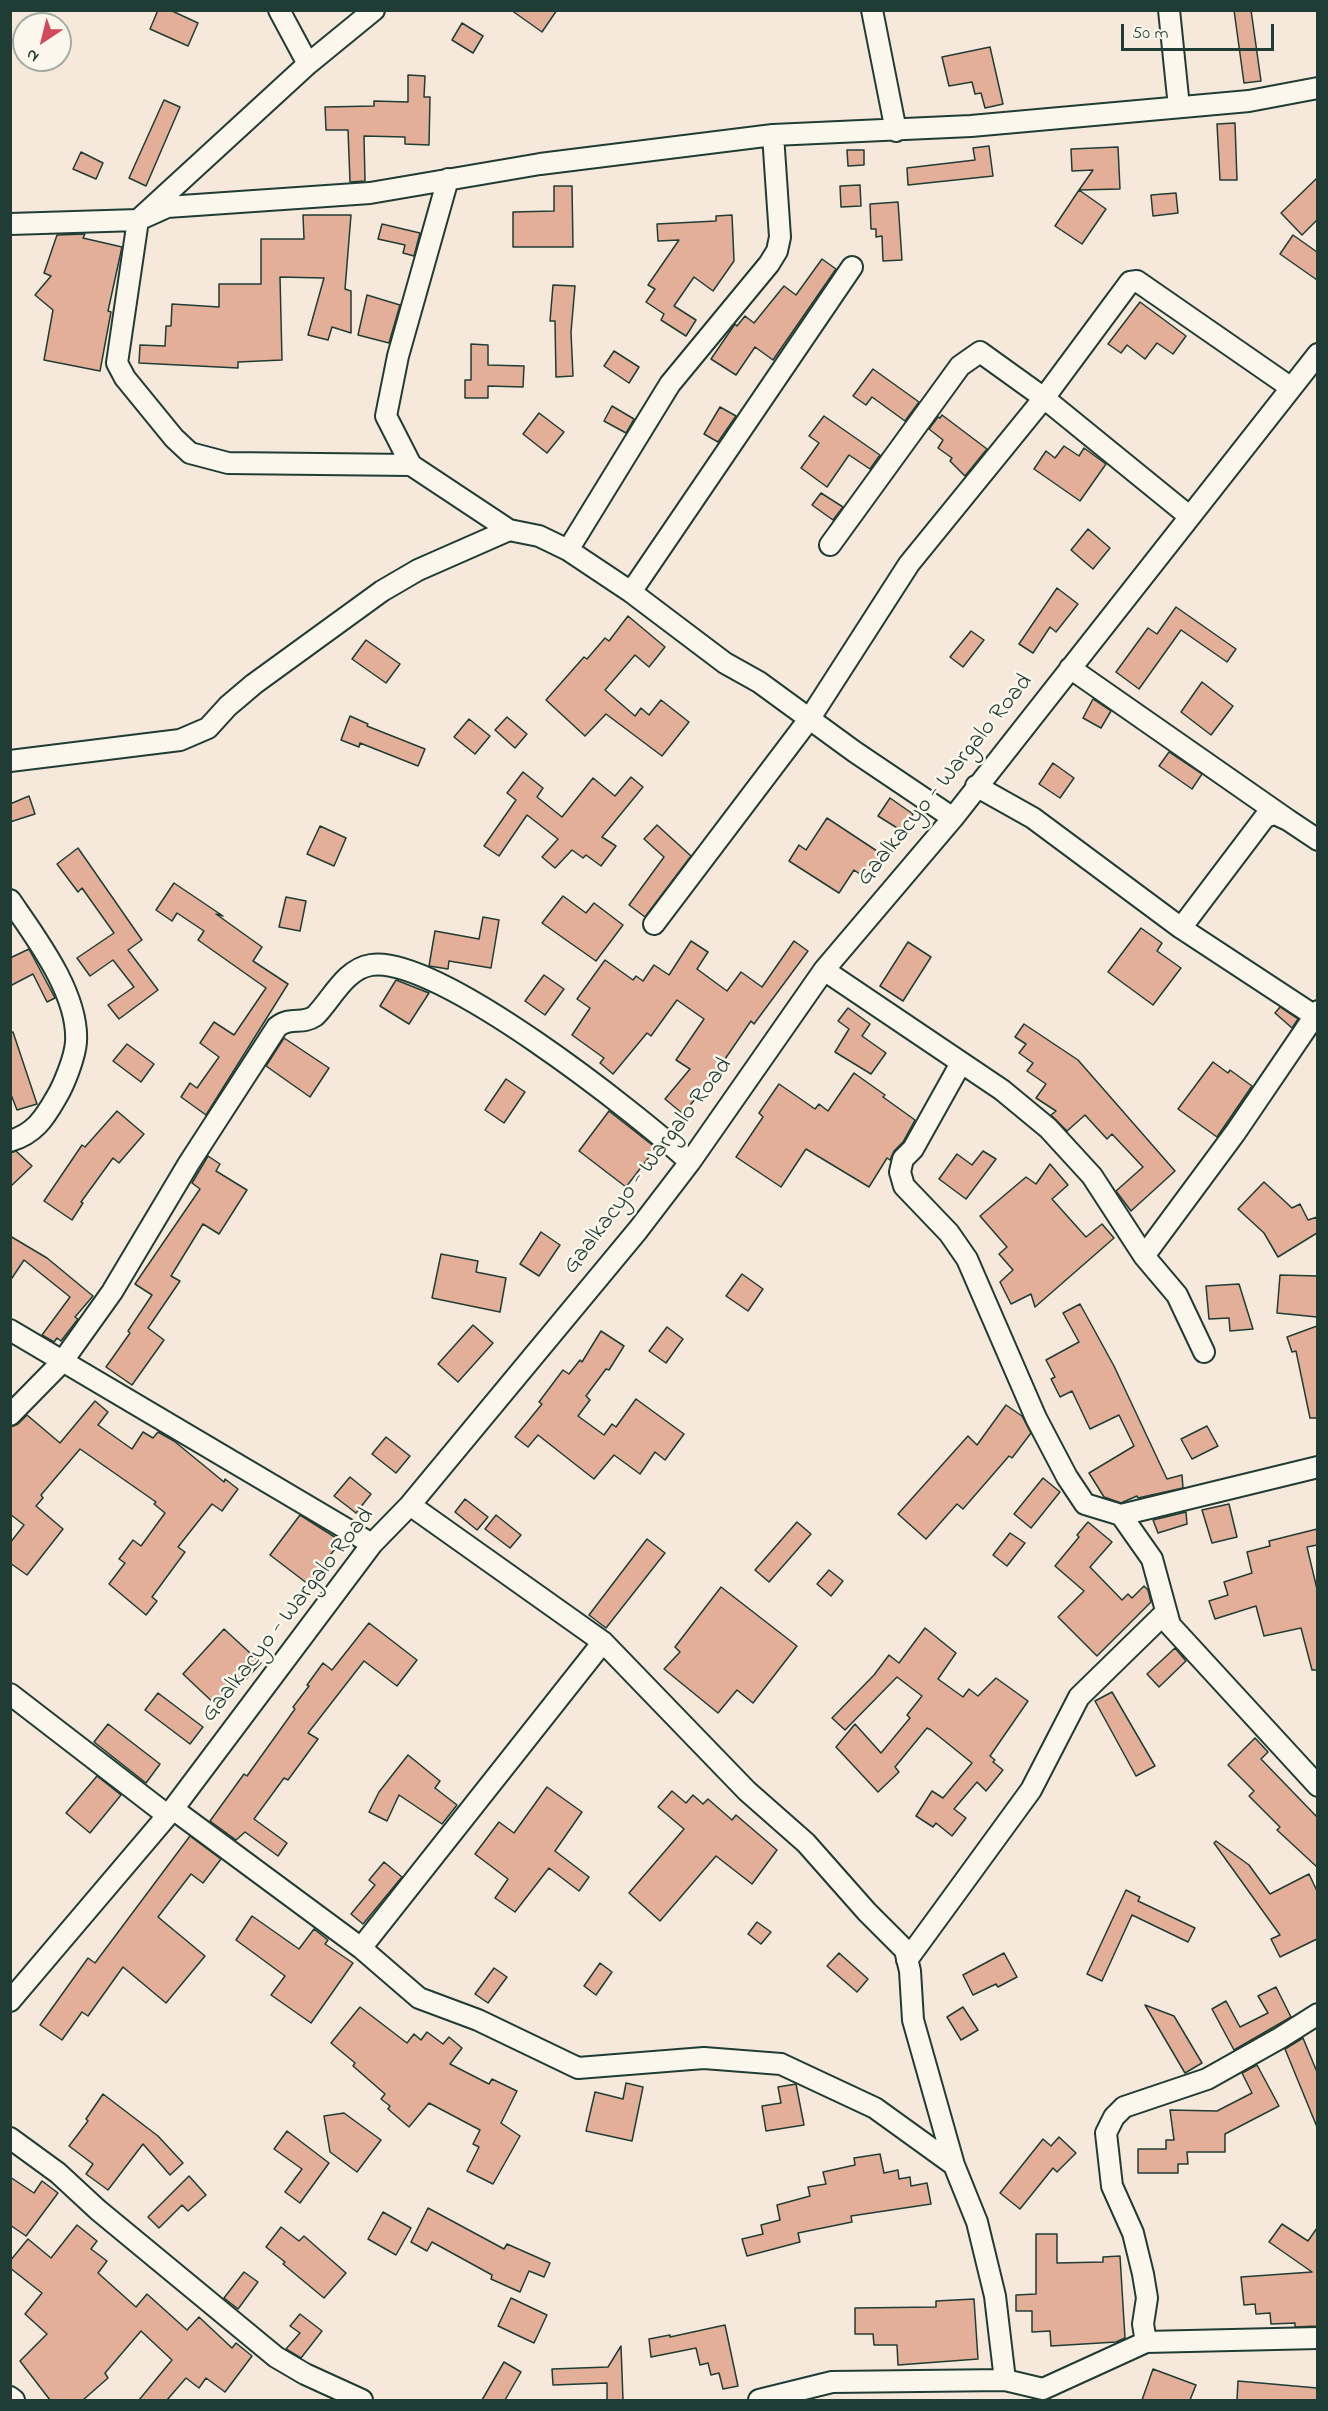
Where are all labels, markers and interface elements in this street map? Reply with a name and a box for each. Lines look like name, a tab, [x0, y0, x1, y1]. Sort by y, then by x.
north arrow	[12, 12, 72, 72]
scale bar	[1124, 12, 1277, 50]
text: 50 m	[1132, 21, 1169, 47]
text: N	[22, 42, 44, 68]
street label: Gaalkacyo - Wargalo Road	[852, 669, 1040, 893]
street label: Gaalkacyo - Wargalo Road	[558, 1053, 740, 1281]
street label: Gaalkacyo - Wargalo Road	[196, 1503, 382, 1729]

